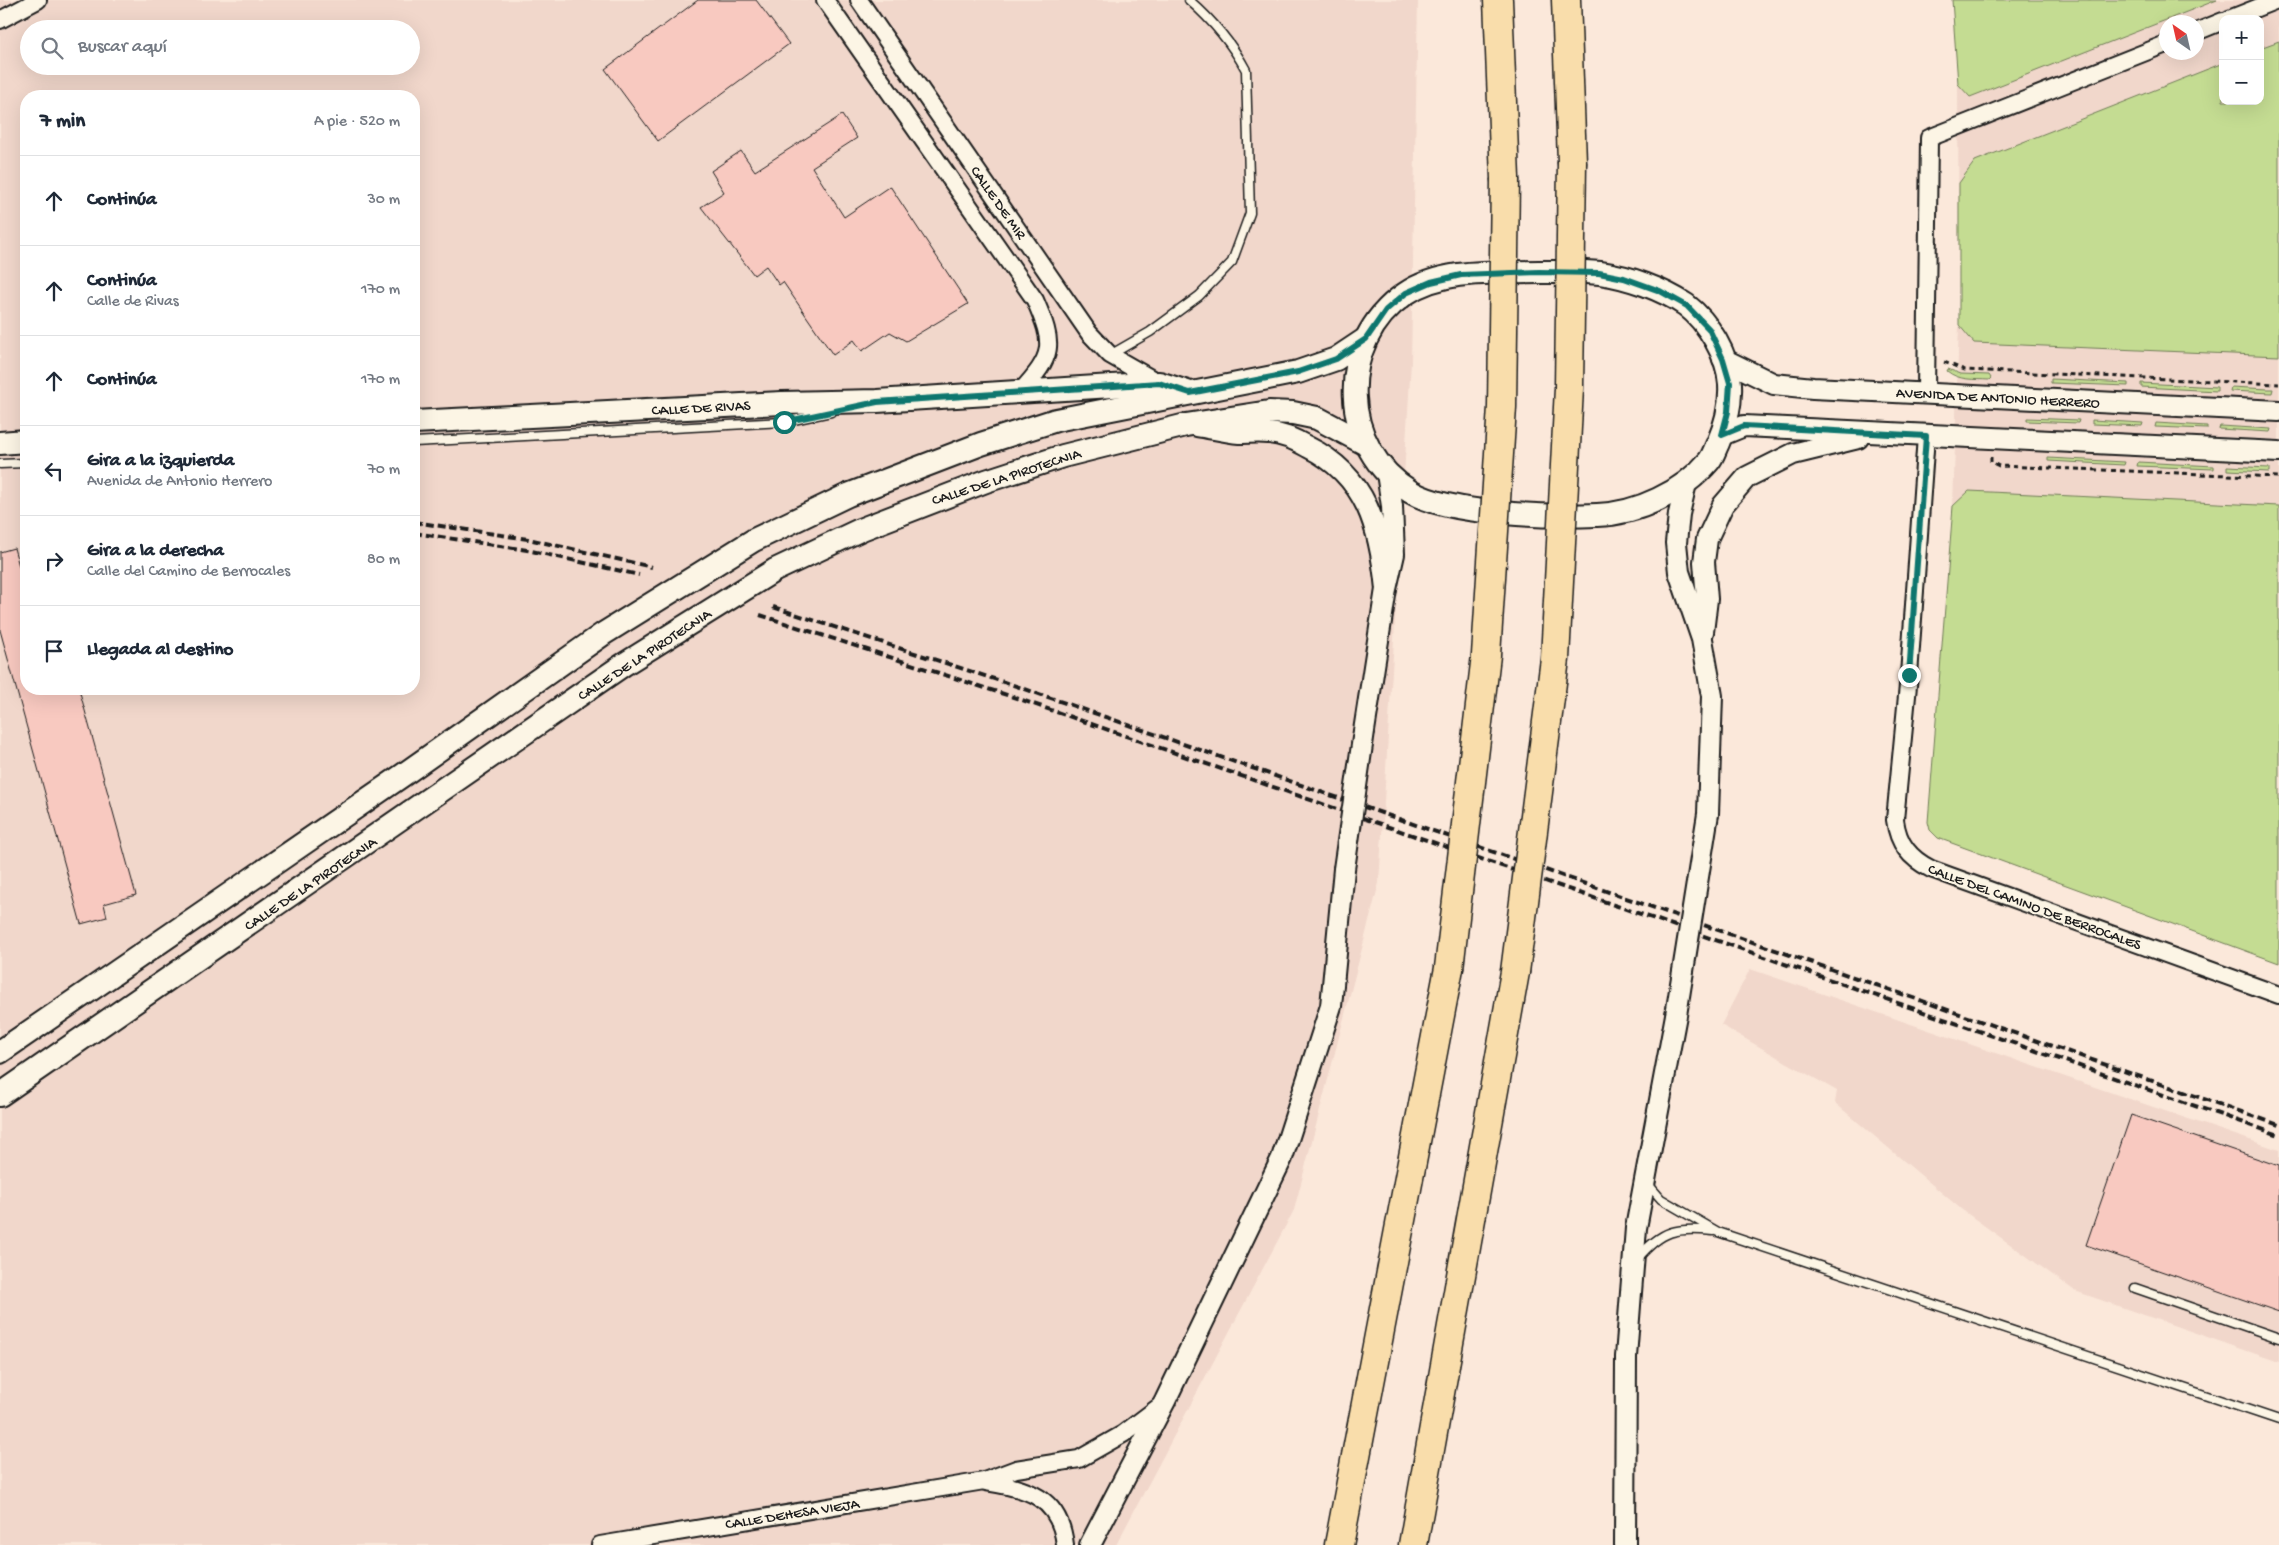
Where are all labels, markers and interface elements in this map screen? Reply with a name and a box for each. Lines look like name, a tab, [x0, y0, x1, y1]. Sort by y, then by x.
north arrow	[2159, 15, 2204, 60]
map controls	[2219, 15, 2264, 105]
button: +	[2219, 15, 2264, 60]
search box	[20, 20, 420, 75]
icon: search	[38, 34, 66, 62]
text: Buscar aquí	[78, 36, 167, 59]
button: −	[2219, 60, 2264, 105]
text: 7 min	[40, 110, 85, 135]
text: A pie · 520 m	[314, 113, 400, 132]
street label: CALLE DE MIR	[965, 163, 1030, 244]
icon: ahead	[40, 187, 68, 215]
text: Continúa	[87, 189, 157, 212]
text: 30 m	[367, 191, 400, 210]
text: Continúa	[87, 270, 157, 293]
icon: ahead	[40, 277, 68, 305]
text: 170 m	[361, 281, 400, 300]
text: Calle de Rivas	[87, 293, 179, 312]
icon: ahead	[40, 367, 68, 395]
text: Continúa	[87, 369, 157, 392]
text: 170 m	[361, 371, 400, 390]
street label: AVENIDA DE ANTONIO HERRERO	[1896, 385, 2100, 413]
street label: CALLE DE RIVAS	[651, 397, 751, 421]
route start	[773, 411, 796, 434]
street label: CALLE DE LA PIROTECNIA	[930, 445, 1085, 511]
text: Gira a la izquierda	[87, 450, 234, 473]
icon: left	[40, 457, 68, 485]
text: 70 m	[367, 461, 400, 480]
text: Avenida de Antonio Herrero	[87, 473, 272, 492]
text: Gira a la derecha	[87, 540, 224, 563]
icon: right	[40, 547, 68, 575]
text: 80 m	[367, 551, 400, 570]
text: Calle del Camino de Berrocales	[87, 563, 290, 582]
street label: CALLE DE LA PIROTECNIA	[575, 605, 716, 706]
icon: arrive	[40, 637, 68, 665]
text: Llegada al destino	[87, 639, 233, 662]
route end	[1898, 664, 1921, 687]
street label: CALLE DE LA PIROTECNIA	[242, 833, 382, 936]
street label: CALLE DEL CAMINO DE BERROCALES	[1925, 861, 2143, 955]
street label: CALLE DEHESA VIEJA	[724, 1495, 862, 1534]

